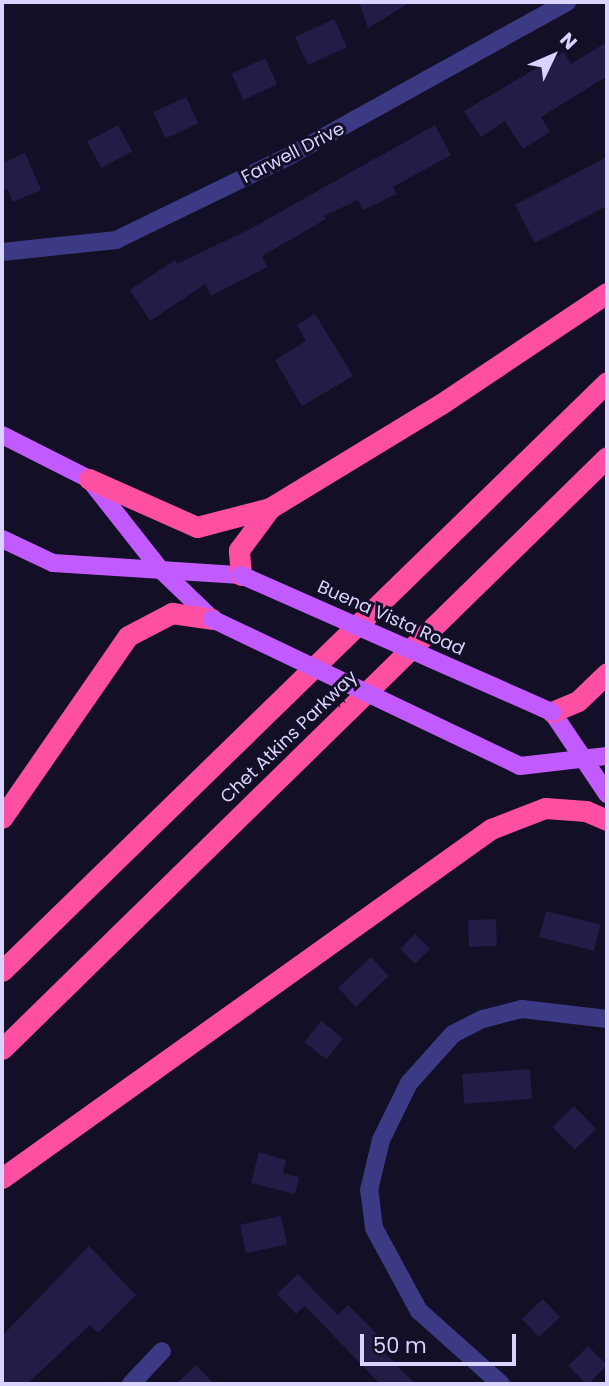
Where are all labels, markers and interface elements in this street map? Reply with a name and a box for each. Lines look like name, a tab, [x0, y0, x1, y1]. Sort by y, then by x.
north arrow	[518, 21, 588, 91]
text: N	[554, 27, 583, 56]
street label: Farwell Drive	[238, 118, 348, 188]
street label: Buena Vista Road	[314, 576, 468, 660]
street label: Chet Atkins Parkway	[216, 666, 362, 808]
scale bar	[364, 1320, 520, 1364]
text: 50 m	[373, 1331, 427, 1360]

